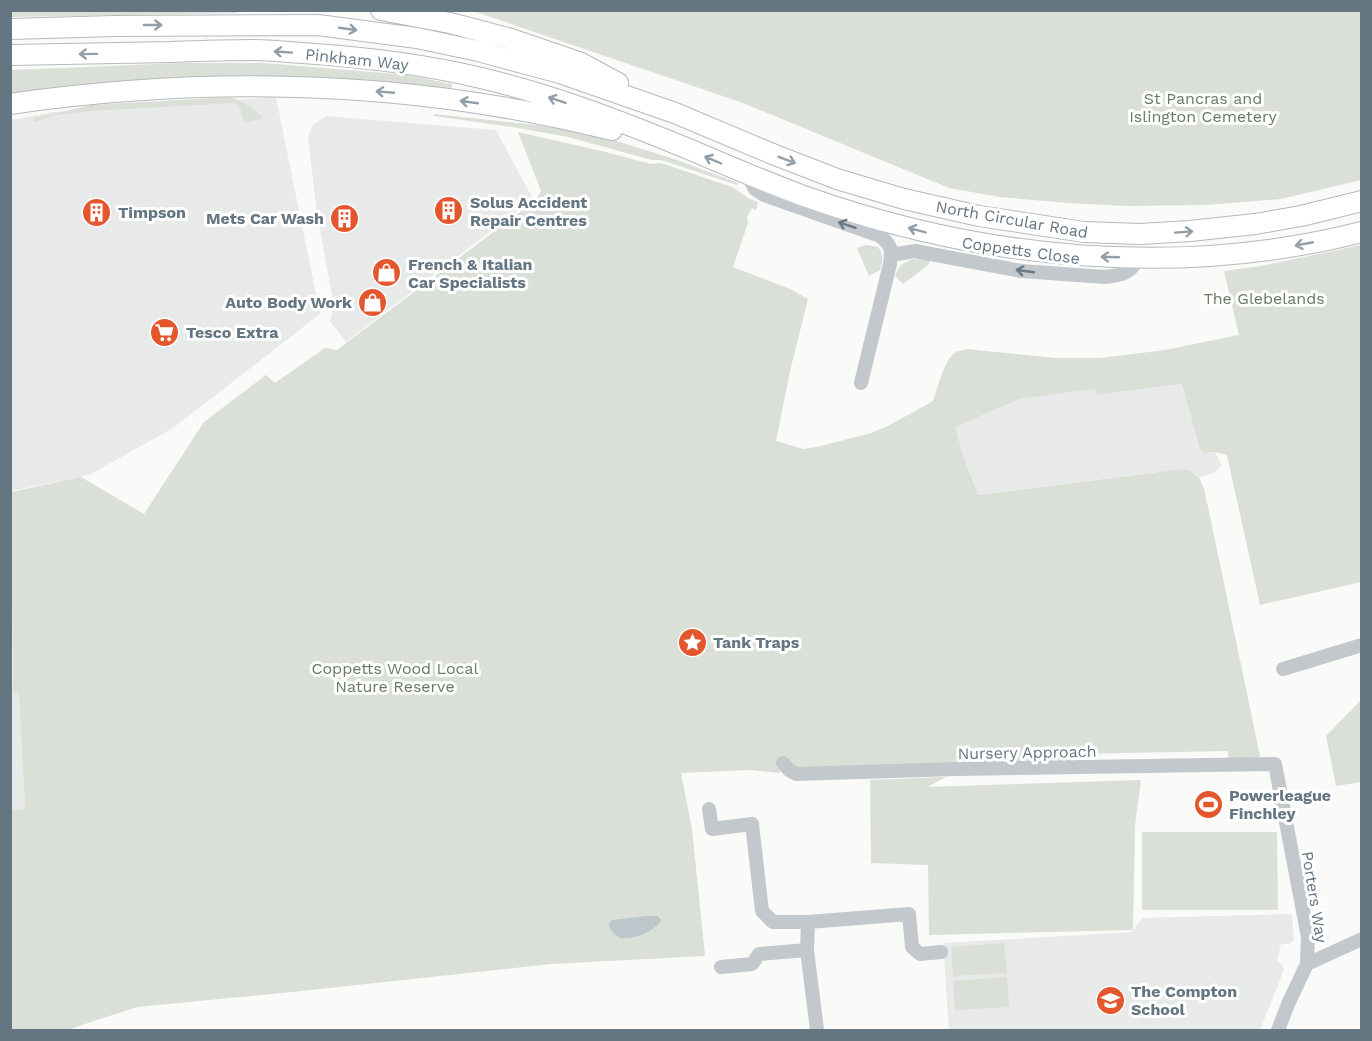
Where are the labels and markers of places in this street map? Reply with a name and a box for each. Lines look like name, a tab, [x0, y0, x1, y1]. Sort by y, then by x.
place label: Solus Accident Repair Centres	[470, 193, 587, 230]
building icon: Solus Accident Repair Centres	[433, 195, 465, 227]
building icon: Timpson	[81, 196, 113, 228]
building icon: Mets Car Wash	[329, 202, 361, 234]
place label: Timpson	[118, 203, 186, 222]
place label: Mets Car Wash	[206, 209, 324, 228]
place label: French & Italian Car Specialists	[408, 255, 533, 292]
shop icon: French & Italian Car Specialists	[371, 257, 403, 289]
shop icon: Auto Body Work	[357, 286, 389, 318]
place label: Auto Body Work	[225, 293, 352, 312]
supermarket icon: Tesco Extra	[149, 316, 181, 348]
place label: Tesco Extra	[186, 323, 279, 342]
place icon: Tank Traps	[676, 626, 708, 658]
place label: Tank Traps	[713, 633, 800, 652]
place label: Powerleague Finchley	[1229, 786, 1331, 823]
sports icon: Powerleague Finchley	[1192, 788, 1224, 820]
place label: The Compton School	[1131, 982, 1237, 1019]
school or university icon: The Compton School	[1094, 984, 1126, 1016]

